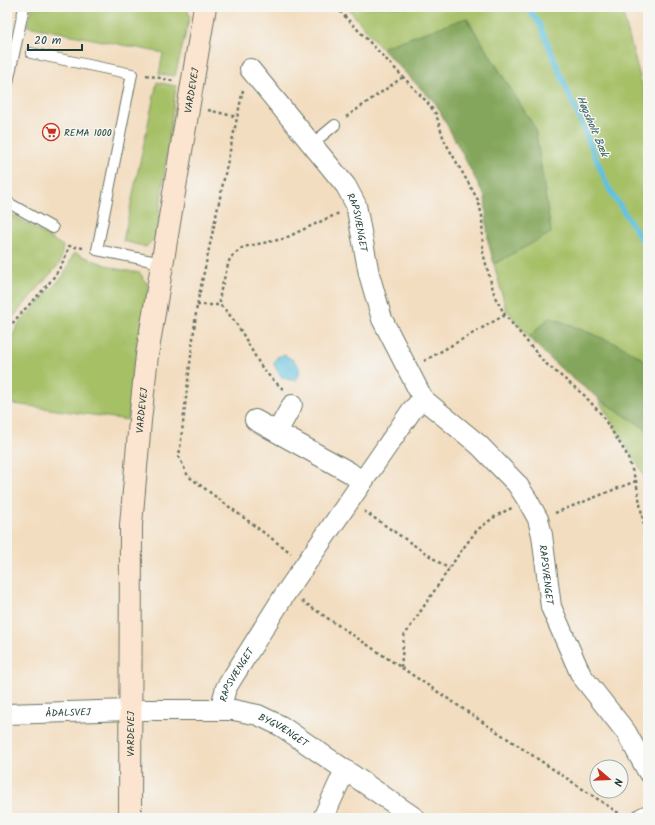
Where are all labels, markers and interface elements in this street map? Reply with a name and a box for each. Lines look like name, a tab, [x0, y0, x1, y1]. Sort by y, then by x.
scale bar	[28, 26, 82, 52]
text: 20 m	[34, 31, 62, 50]
street label: VARDEVEJ	[180, 67, 204, 114]
water label: Høgsholt Bæk	[571, 93, 614, 161]
supermarket icon: REMA 1000	[41, 122, 61, 142]
place label: REMA 1000	[64, 125, 112, 141]
street label: RAPSVÆNGET	[342, 190, 372, 255]
street label: VARDEVEJ	[132, 387, 152, 434]
street label: RAPSVÆNGET	[534, 544, 558, 607]
street label: RAPSVÆNGET	[216, 644, 259, 704]
street label: ÅDALSVEJ	[45, 704, 91, 722]
street label: BYGVÆNGET	[255, 709, 313, 752]
street label: VARDEVEJ	[123, 711, 139, 757]
north arrow	[589, 759, 629, 799]
text: N	[608, 776, 627, 788]

